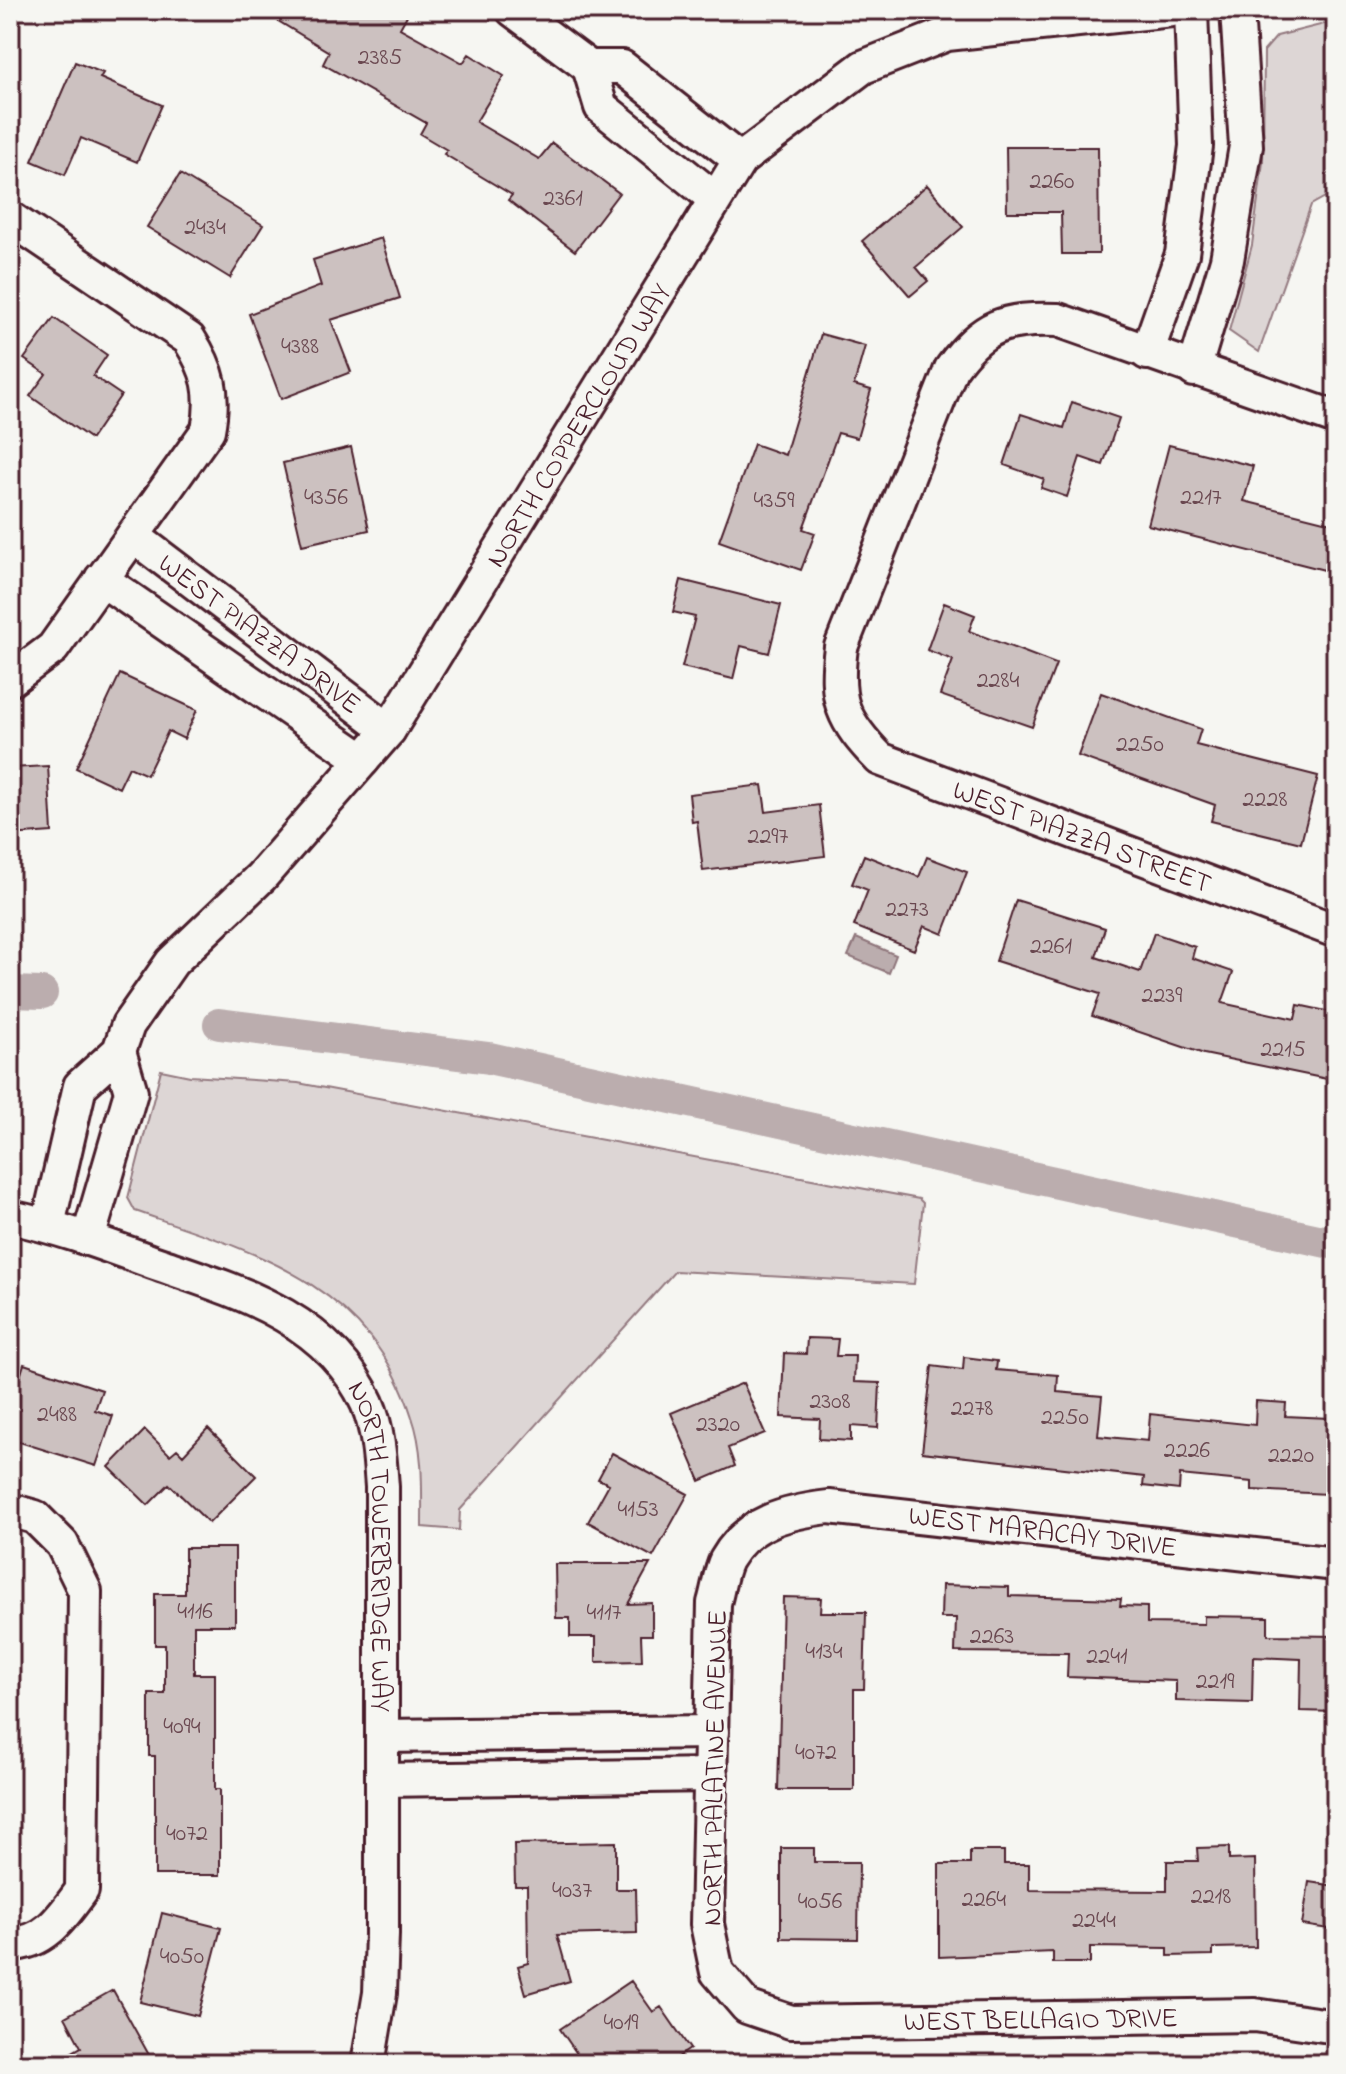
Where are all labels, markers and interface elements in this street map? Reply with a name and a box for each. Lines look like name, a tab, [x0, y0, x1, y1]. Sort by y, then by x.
house number: 2385	[358, 41, 403, 76]
house number: 2260	[1030, 165, 1074, 200]
house number: 2361	[543, 182, 583, 217]
house number: 2434	[184, 211, 226, 246]
street label: NORTH COPPERCLOUD WAY	[477, 277, 683, 576]
house number: 4388	[281, 330, 319, 365]
house number: 4356	[304, 481, 348, 516]
house number: 2217	[1180, 481, 1222, 516]
house number: 4359	[754, 484, 795, 519]
street label: WEST PIAZZA DRIVE	[148, 545, 369, 726]
house number: 2284	[977, 664, 1019, 699]
house number: 2250	[1116, 728, 1164, 763]
street label: WEST PIAZZA STREET	[946, 771, 1217, 906]
house number: 2228	[1243, 783, 1287, 818]
house number: 2297	[748, 820, 789, 855]
house number: 2273	[885, 893, 929, 928]
house number: 2261	[1030, 930, 1072, 965]
house number: 2239	[1142, 979, 1183, 1014]
house number: 2215	[1260, 1033, 1306, 1068]
street label: NORTH TOWERBRIDGE WAY	[335, 1374, 399, 1712]
house number: 2308	[809, 1385, 851, 1420]
house number: 2278	[951, 1392, 993, 1427]
house number: 2488	[37, 1398, 77, 1433]
house number: 2250	[1041, 1401, 1089, 1436]
house number: 2320	[696, 1408, 740, 1443]
house number: 2226	[1164, 1434, 1211, 1469]
house number: 2220	[1268, 1439, 1314, 1474]
house number: 4153	[617, 1493, 659, 1528]
street label: WEST MARACAY DRIVE	[906, 1497, 1179, 1570]
house number: 4116	[177, 1595, 213, 1630]
house number: 4117	[586, 1596, 622, 1631]
street label: NORTH PALATINE AVENUE	[693, 1610, 740, 1927]
house number: 2263	[970, 1620, 1014, 1655]
house number: 4134	[805, 1635, 843, 1670]
house number: 2241	[1086, 1640, 1128, 1675]
house number: 2219	[1196, 1665, 1235, 1700]
house number: 4094	[163, 1710, 201, 1745]
house number: 4072	[795, 1736, 837, 1771]
house number: 4072	[166, 1817, 208, 1852]
house number: 4037	[552, 1874, 592, 1909]
house number: 2218	[1191, 1880, 1231, 1915]
house number: 2264	[962, 1883, 1006, 1918]
house number: 4056	[798, 1885, 843, 1920]
house number: 2244	[1072, 1904, 1116, 1939]
house number: 4050	[160, 1940, 204, 1975]
street label: WEST BELLAGIO DRIVE	[903, 1999, 1178, 2044]
house number: 4019	[603, 2006, 639, 2041]

